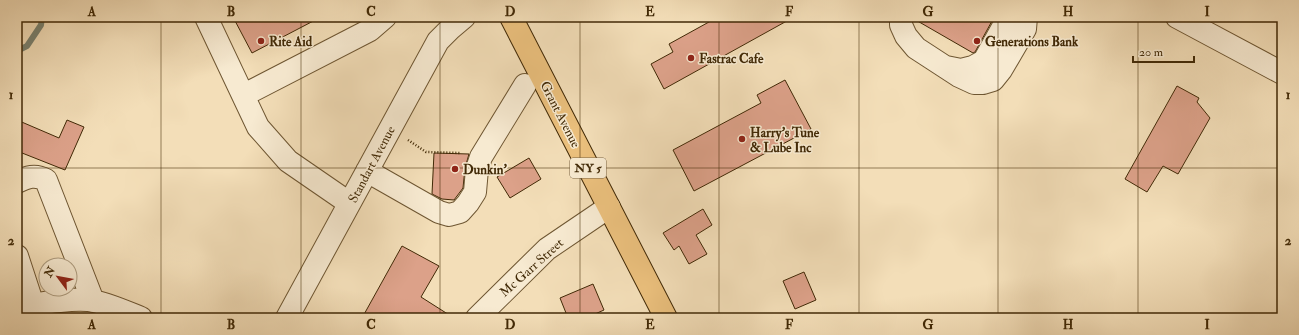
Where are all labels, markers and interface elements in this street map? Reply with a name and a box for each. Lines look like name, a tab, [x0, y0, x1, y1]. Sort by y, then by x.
text: A	[87, 4, 97, 20]
text: B	[227, 4, 235, 20]
text: C	[366, 4, 376, 20]
text: D	[505, 4, 516, 20]
text: E	[645, 4, 655, 20]
text: F	[785, 4, 794, 20]
text: G	[923, 4, 934, 20]
text: H	[1063, 4, 1074, 20]
text: I	[1204, 4, 1210, 20]
place label: Rite Aid	[269, 34, 313, 50]
place label: Generations Bank	[985, 34, 1079, 50]
marker: Rite Aid	[256, 36, 266, 46]
marker: Generations Bank	[972, 36, 982, 46]
scale bar	[1133, 38, 1194, 64]
text: 20 m	[1139, 45, 1164, 60]
place label: Fastrac Cafe	[699, 51, 764, 67]
marker: Fastrac Cafe	[686, 53, 696, 63]
street label: Grant Avenue	[537, 79, 584, 151]
text: 1	[9, 87, 14, 103]
text: 1	[1286, 87, 1291, 103]
street label: Standart Avenue	[345, 123, 399, 206]
place label: Harry's Tune & Lube Inc	[750, 125, 820, 156]
marker: Harry's Tune & Lube Inc	[737, 134, 747, 144]
road number: NY 5	[570, 158, 606, 178]
place label: Dunkin'	[463, 162, 507, 178]
marker: Dunkin'	[450, 164, 460, 174]
text: 2	[8, 233, 15, 249]
text: 2	[1285, 233, 1292, 249]
street label: Mc Garr Street	[496, 235, 567, 301]
north arrow	[38, 257, 78, 297]
text: N	[41, 263, 59, 280]
text: A	[87, 317, 97, 333]
text: B	[227, 317, 235, 333]
text: C	[366, 317, 376, 333]
text: D	[505, 317, 516, 333]
text: E	[645, 317, 655, 333]
text: F	[785, 317, 794, 333]
text: G	[923, 317, 934, 333]
text: H	[1063, 317, 1074, 333]
text: I	[1204, 317, 1210, 333]

